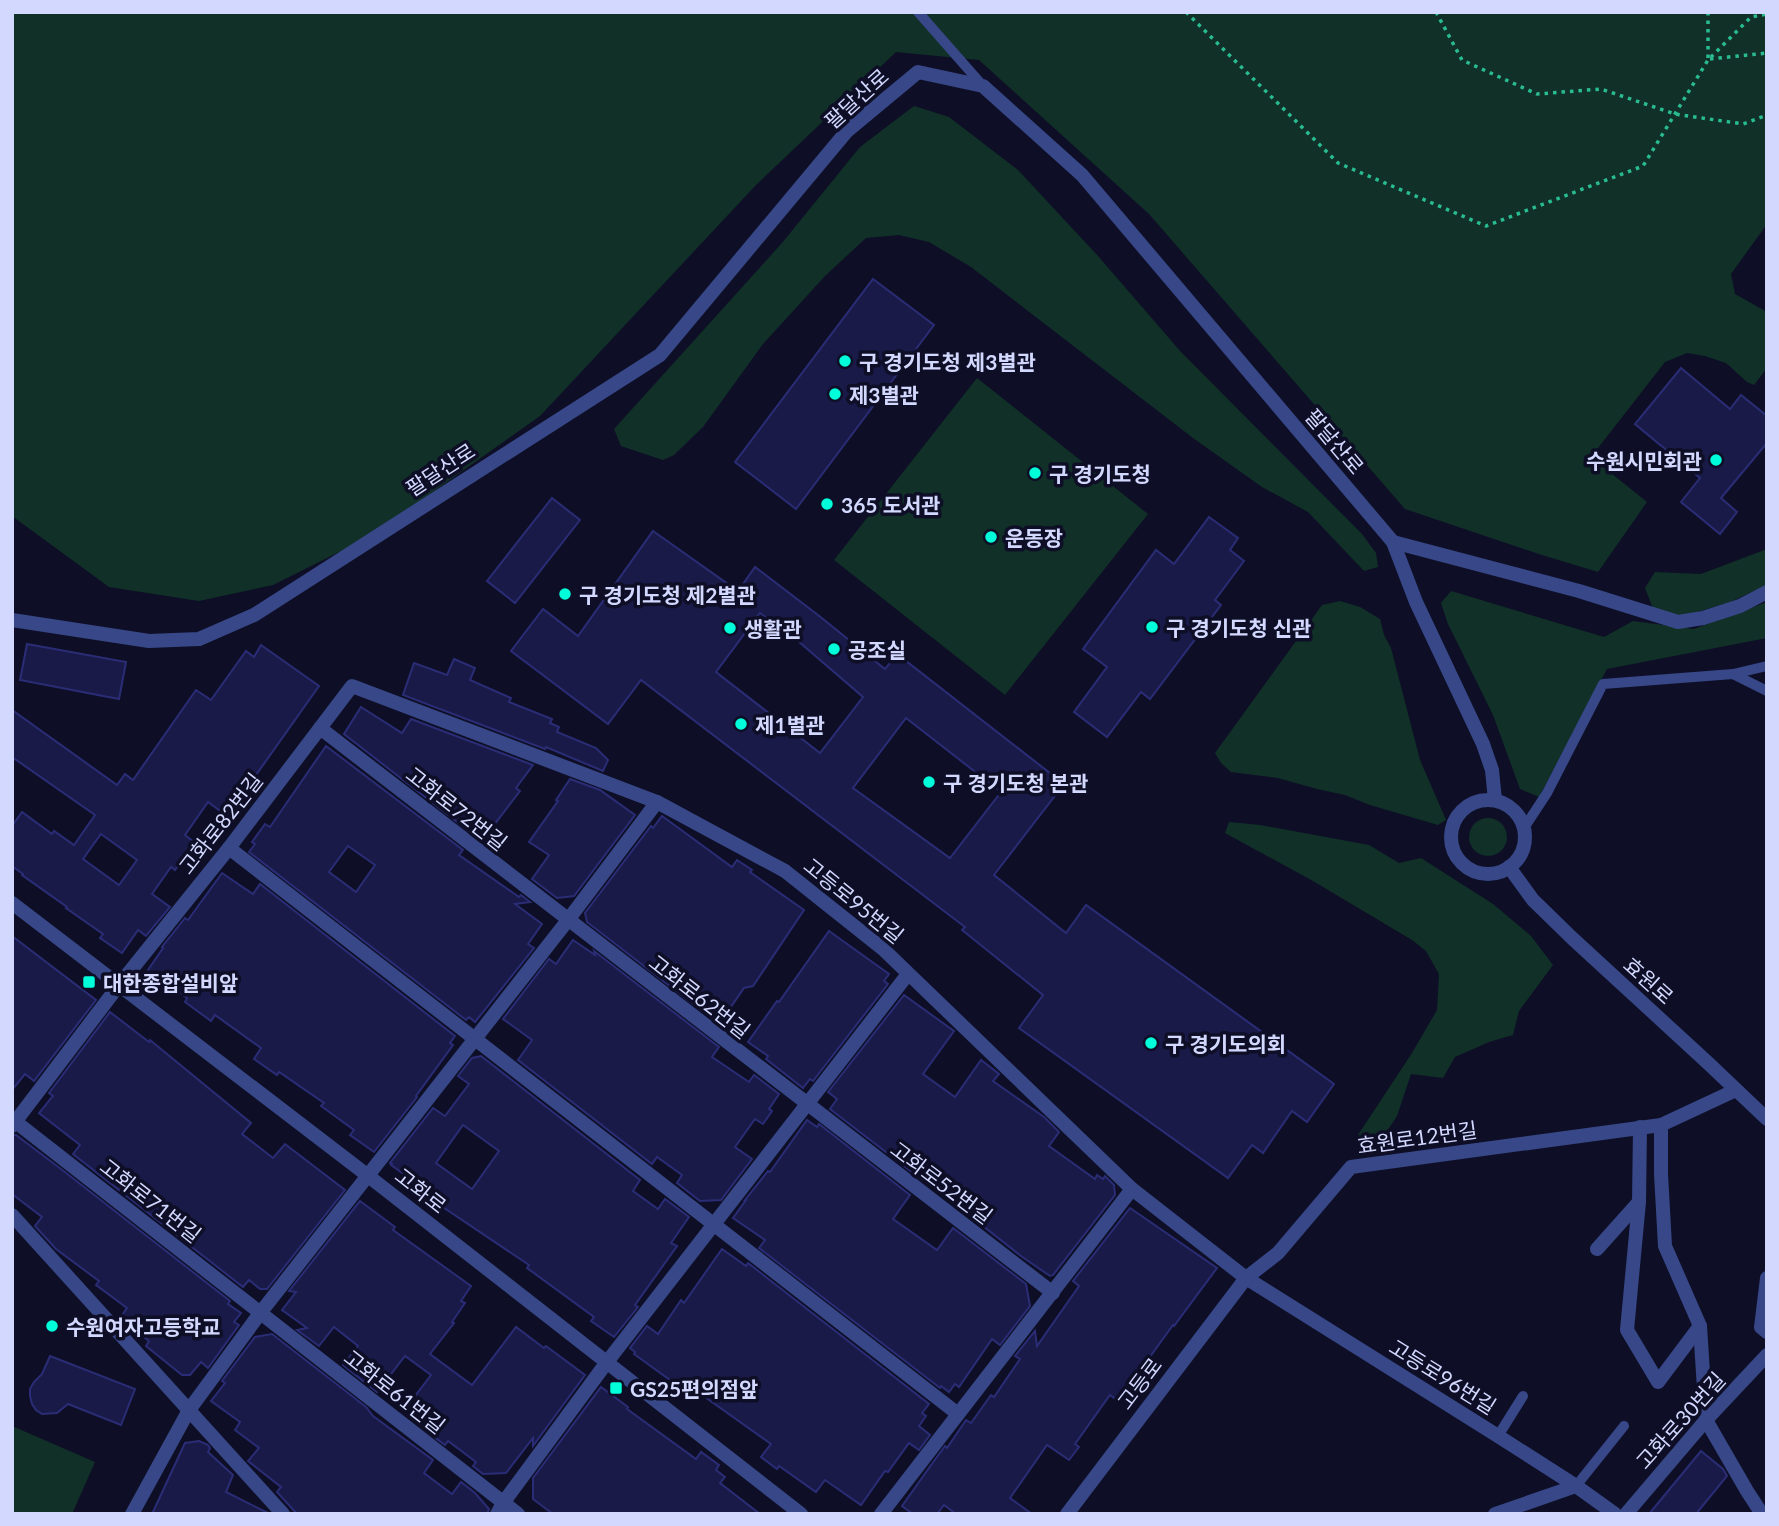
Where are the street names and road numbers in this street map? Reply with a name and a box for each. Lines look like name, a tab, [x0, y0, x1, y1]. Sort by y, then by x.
street label: 팔달산로	[819, 63, 893, 133]
street label: 팔달산로	[1301, 403, 1369, 479]
street label: 팔달산로	[401, 437, 479, 501]
street label: 고화로72번길	[402, 761, 512, 855]
street label: 고화로82번길	[173, 768, 267, 878]
street label: 고등로95번길	[799, 852, 909, 948]
street label: 고화로62번길	[645, 949, 755, 1043]
street label: 효원로	[1619, 951, 1679, 1009]
street label: 효원로12번길	[1355, 1116, 1479, 1158]
street label: 고화로52번길	[886, 1136, 998, 1228]
street label: 고화로71번길	[96, 1153, 206, 1247]
street label: 고화로	[390, 1162, 452, 1218]
street label: 고등로96번길	[1385, 1333, 1501, 1419]
street label: 고화로61번길	[340, 1344, 450, 1438]
street label: 고등로	[1112, 1352, 1166, 1414]
street label: 고화로30번길	[1630, 1367, 1730, 1473]

